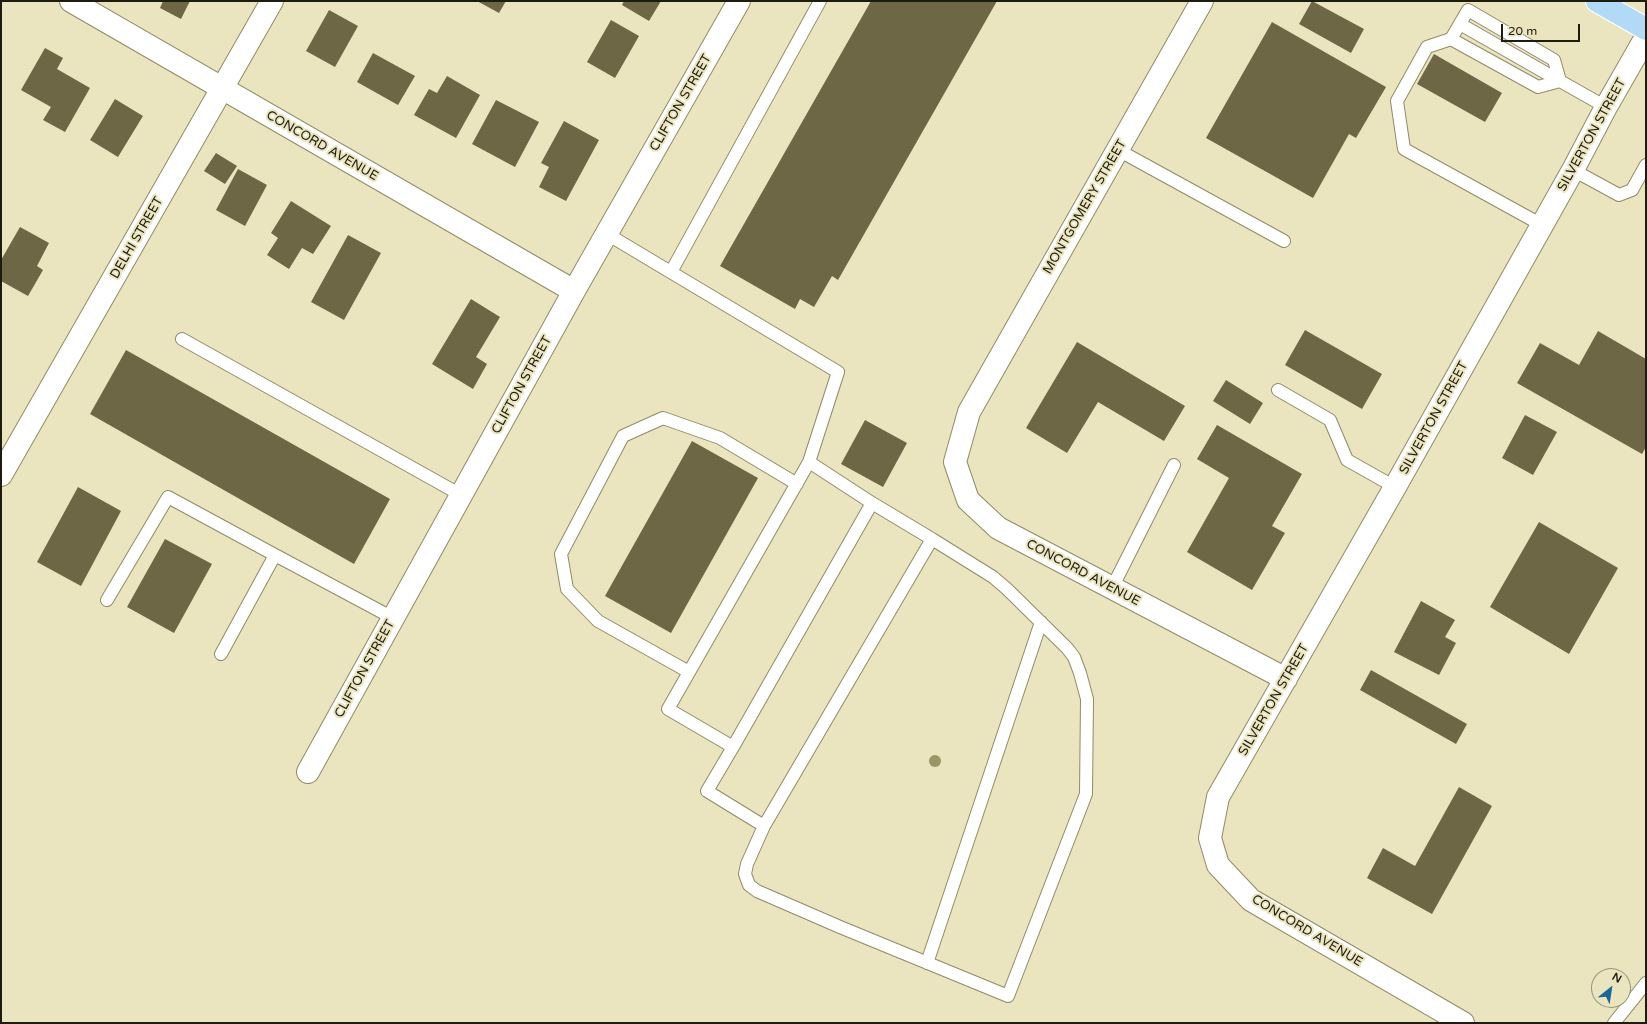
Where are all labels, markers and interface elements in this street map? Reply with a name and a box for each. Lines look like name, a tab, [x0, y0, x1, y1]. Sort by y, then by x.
scale bar	[1503, 16, 1582, 42]
text: 20 m	[1508, 24, 1537, 38]
street label: CLIFTON STREET	[647, 52, 715, 154]
street label: SILVERTON STREET	[1555, 76, 1629, 194]
street label: CONCORD AVENUE	[263, 108, 381, 184]
street label: MONTGOMERY STREET	[1040, 137, 1130, 277]
street label: DELHI STREET	[107, 194, 167, 282]
street label: CLIFTON STREET	[489, 333, 555, 437]
street label: SILVERTON STREET	[1397, 359, 1471, 477]
street label: CONCORD AVENUE	[1023, 536, 1143, 610]
street label: CLIFTON STREET	[332, 617, 398, 721]
street label: SILVERTON STREET	[1236, 641, 1312, 759]
street label: CONCORD AVENUE	[1249, 892, 1365, 970]
north arrow	[1591, 968, 1631, 1008]
text: N	[1610, 970, 1624, 986]

